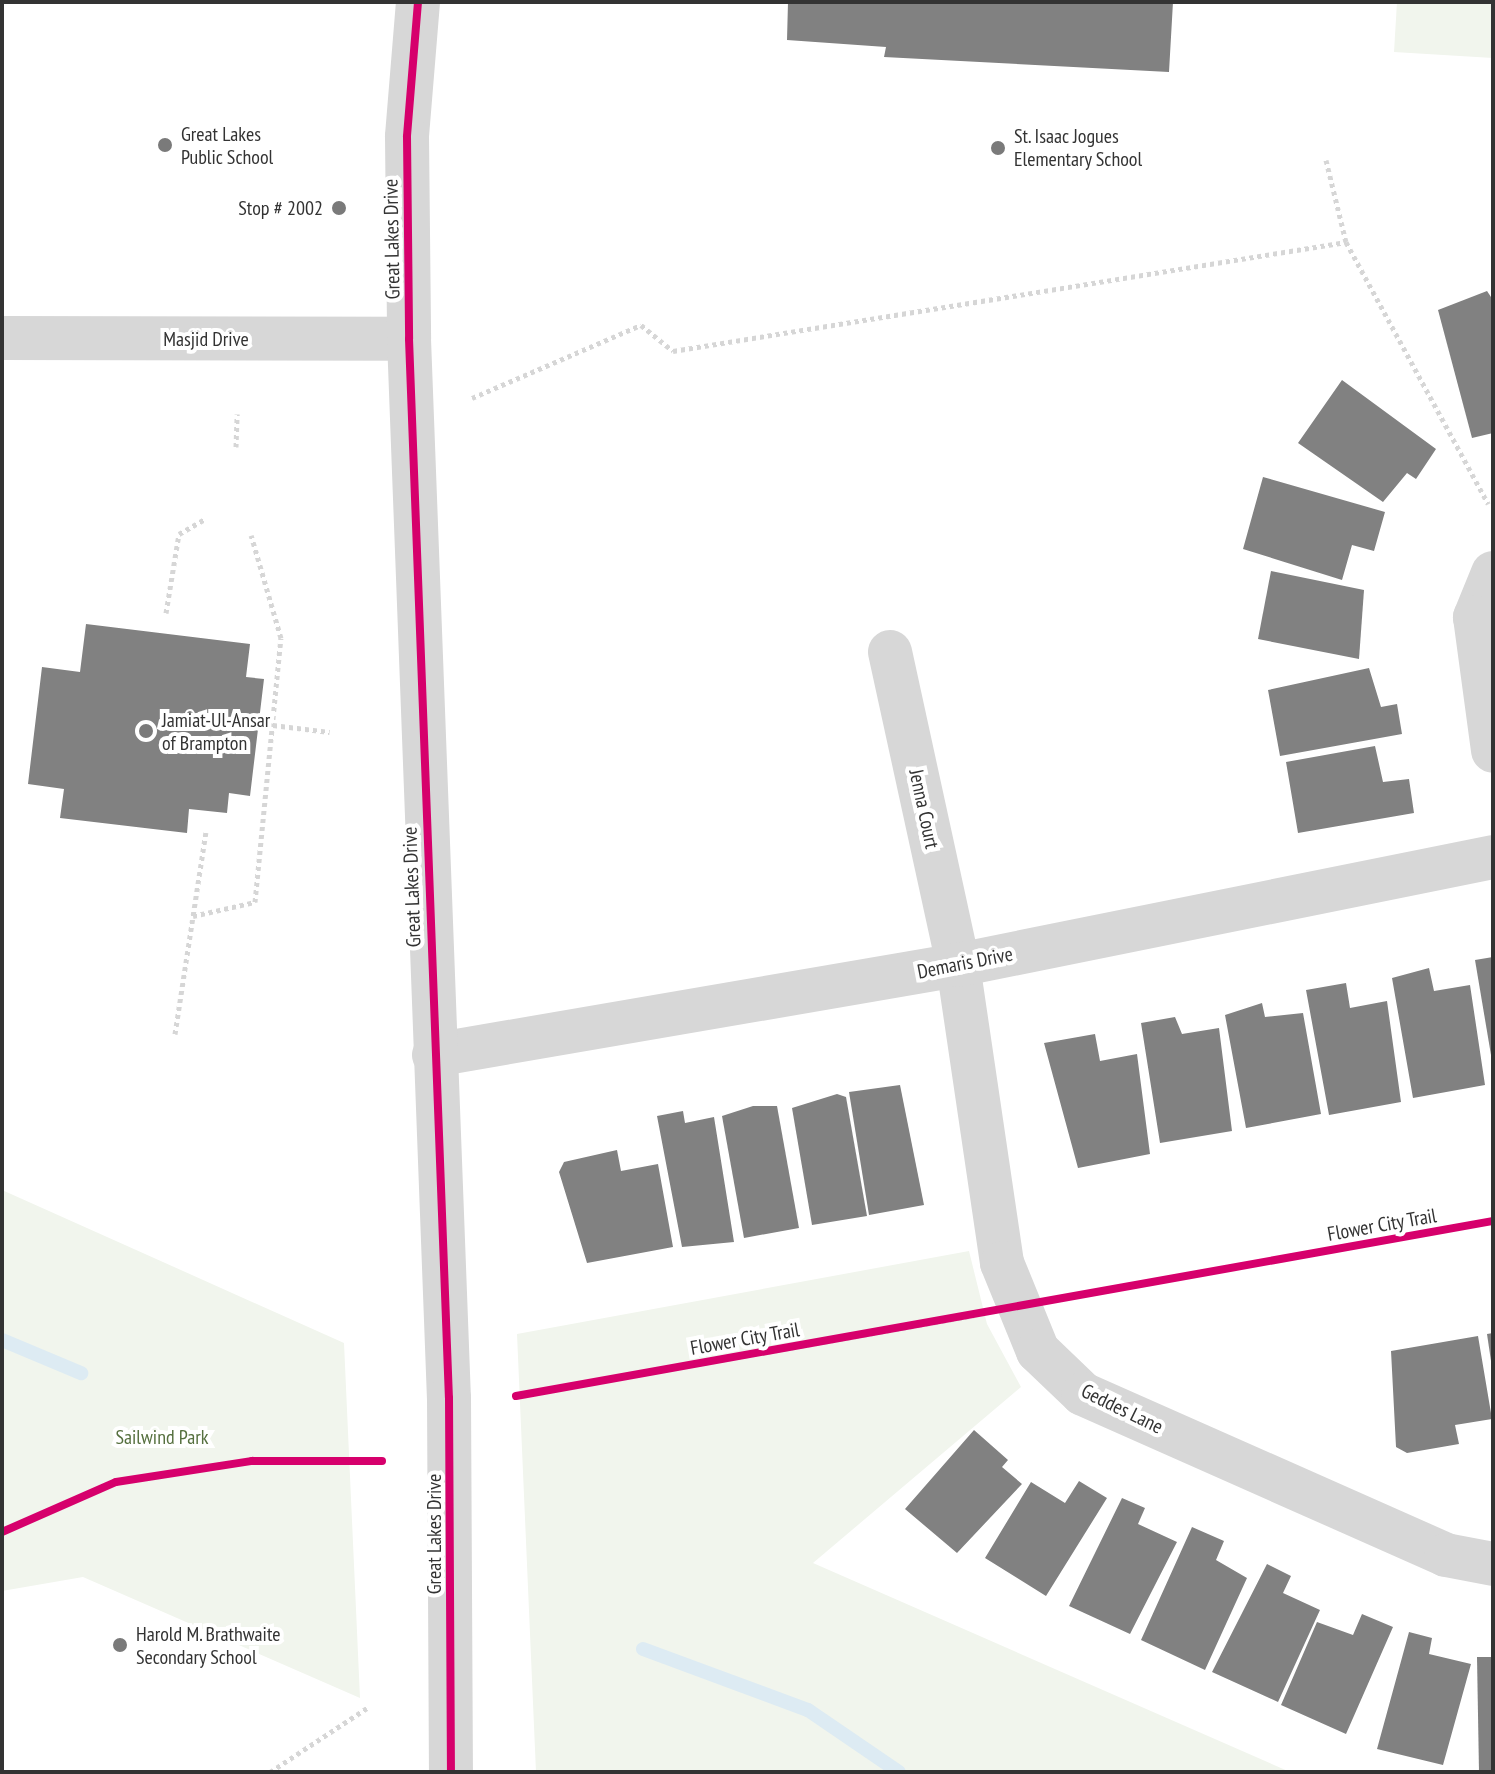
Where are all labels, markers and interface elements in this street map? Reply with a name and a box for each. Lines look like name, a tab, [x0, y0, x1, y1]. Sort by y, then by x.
place label: Great Lakes Public School	[181, 122, 274, 169]
place label: St. Isaac Jogues Elementary School	[1014, 124, 1143, 171]
marker: Great Lakes Public School	[156, 136, 174, 154]
marker: St. Isaac Jogues Elementary School	[989, 139, 1007, 157]
street label: Great Lakes Drive	[379, 179, 405, 299]
place label: Stop # 2002	[238, 196, 323, 220]
marker: Stop # 2002	[330, 199, 348, 217]
street label: Masjid Drive	[163, 327, 249, 351]
place label: Jamiat-Ul-Ansar of Brampton	[162, 708, 270, 755]
marker: Jamiat-Ul-Ansar of Brampton	[137, 722, 155, 740]
street label: Jenna Court	[904, 767, 944, 851]
street label: Great Lakes Drive	[398, 826, 426, 948]
street label: Demaris Drive	[915, 942, 1015, 984]
street label: Flower City Trail	[1325, 1204, 1439, 1246]
street label: Flower City Trail	[688, 1318, 802, 1360]
street label: Geddes Lane	[1077, 1379, 1167, 1439]
park label: Sailwind Park	[115, 1425, 209, 1449]
street label: Great Lakes Drive	[422, 1474, 446, 1594]
place label: Harold M. Brathwaite Secondary School	[136, 1622, 282, 1669]
marker: Harold M. Brathwaite Secondary School	[111, 1636, 129, 1654]

